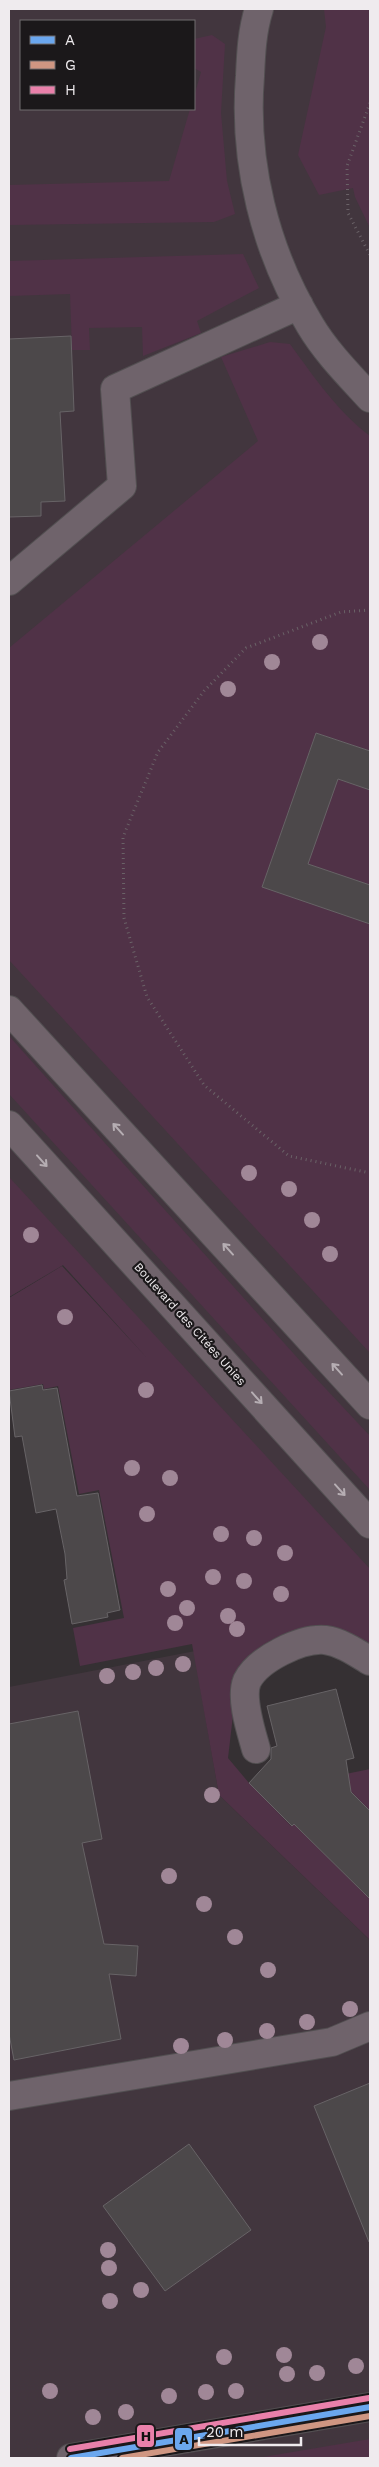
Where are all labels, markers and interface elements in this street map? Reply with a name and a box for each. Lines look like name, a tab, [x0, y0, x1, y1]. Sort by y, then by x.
legend	[20, 20, 195, 110]
text: A	[65, 31, 75, 49]
text: G	[65, 56, 76, 74]
text: H	[65, 81, 76, 99]
one-way arrow	[112, 1123, 124, 1136]
one-way arrow	[36, 1155, 47, 1168]
one-way arrow	[222, 1243, 234, 1256]
street label: Boulevard des Citées Unies	[131, 1260, 249, 1388]
one-way arrow	[331, 1363, 343, 1375]
one-way arrow	[251, 1392, 263, 1405]
one-way arrow	[335, 1484, 346, 1497]
scale bar	[199, 2414, 302, 2446]
text: 20 m	[206, 2423, 244, 2441]
line badge: H	[136, 2424, 155, 2448]
line badge: A	[174, 2427, 193, 2451]
text: H	[141, 2428, 151, 2444]
text: A	[179, 2431, 189, 2447]

